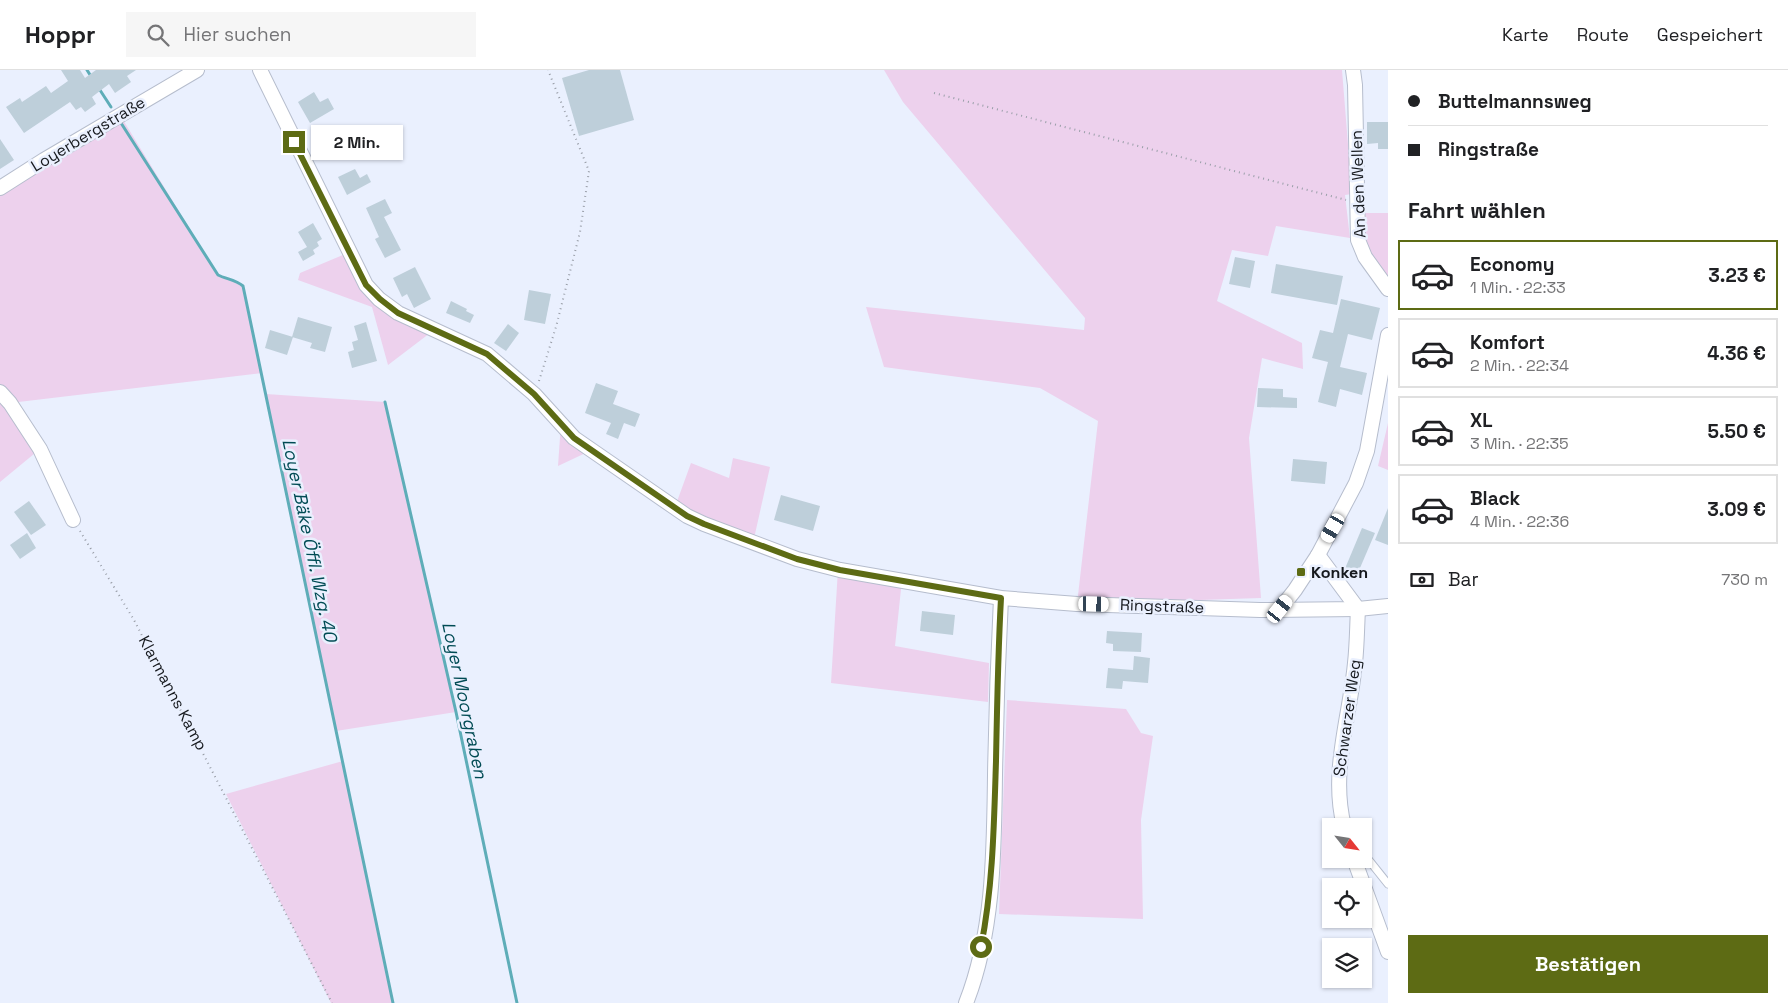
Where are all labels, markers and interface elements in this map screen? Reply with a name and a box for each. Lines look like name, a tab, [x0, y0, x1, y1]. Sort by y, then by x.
search box	[126, 12, 476, 57]
text: Hoppr	[25, 19, 96, 50]
icon: search	[144, 21, 172, 49]
text: Hier suchen	[184, 22, 292, 47]
text: Karte	[1502, 23, 1549, 46]
text: Route	[1577, 23, 1629, 46]
text: Gespeichert	[1657, 23, 1763, 46]
text: Buttelmannsweg	[1438, 89, 1592, 114]
street label: Loyerbergstraße	[27, 92, 149, 176]
callout: 2 Min.	[312, 124, 404, 160]
street label: An den Wellen	[1346, 130, 1370, 238]
route end	[283, 131, 305, 153]
text: 2 Min.	[334, 132, 380, 153]
text: Ringstraße	[1438, 137, 1539, 162]
text: Fahrt wählen	[1408, 196, 1546, 224]
text: Economy	[1470, 252, 1554, 277]
icon: car	[1410, 253, 1455, 298]
text: 3.23 €	[1708, 263, 1766, 288]
text: 1 Min. · 22:33	[1470, 277, 1566, 298]
text: Komfort	[1470, 330, 1545, 355]
icon: car	[1410, 331, 1455, 376]
text: 4.36 €	[1707, 341, 1766, 366]
text: 2 Min. · 22:34	[1470, 355, 1569, 376]
text: XL	[1470, 408, 1493, 433]
icon: car	[1410, 409, 1455, 454]
text: 5.50 €	[1708, 419, 1766, 444]
text: 3 Min. · 22:35	[1470, 433, 1569, 454]
water label: Loyer Bäke Öffl. Wzg. 40	[277, 437, 343, 646]
text: Black	[1470, 486, 1520, 511]
icon: car	[1410, 487, 1455, 532]
text: 3.09 €	[1707, 497, 1766, 522]
car	[1319, 511, 1346, 545]
text: 4 Min. · 22:36	[1470, 511, 1569, 532]
place label: Konken	[1311, 562, 1368, 583]
marker: Konken	[1295, 566, 1307, 578]
icon: cash	[1408, 566, 1436, 594]
text: Bar	[1448, 567, 1479, 592]
text: 730 m	[1721, 569, 1768, 590]
car	[1264, 593, 1295, 625]
street label: Ringstraße	[1120, 594, 1204, 618]
car	[1078, 596, 1109, 612]
water label: Loyer Moorgraben	[437, 619, 493, 782]
street label: Klarmanns Kamp	[134, 632, 212, 754]
street label: Schwarzer Weg	[1328, 658, 1366, 778]
north arrow	[1322, 818, 1372, 868]
map controls	[1322, 818, 1372, 988]
button: locate	[1322, 878, 1372, 928]
button: Bestätigen	[1408, 935, 1768, 993]
route start	[970, 936, 992, 958]
button: layers	[1322, 938, 1372, 988]

